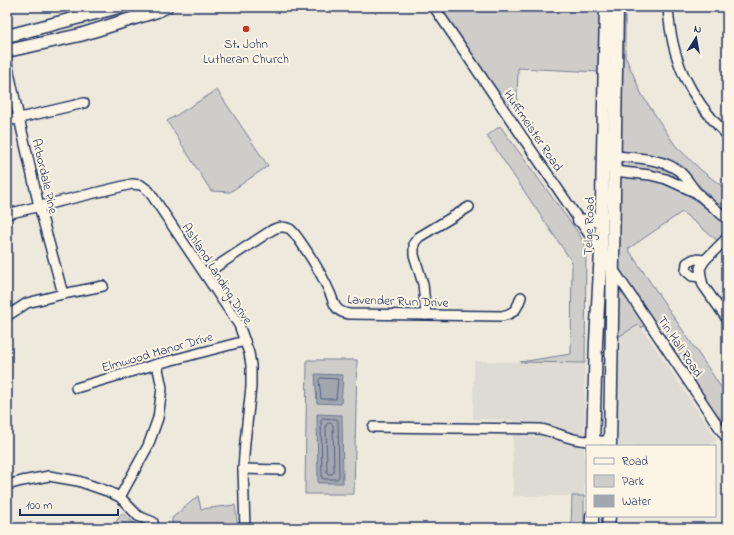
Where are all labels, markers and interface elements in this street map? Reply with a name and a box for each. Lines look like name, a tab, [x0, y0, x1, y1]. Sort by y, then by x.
north arrow	[676, 18, 716, 58]
text: N	[693, 21, 703, 38]
marker: St. John Lutheran Church	[241, 24, 251, 34]
place label: St. John Lutheran Church	[203, 35, 289, 69]
street label: Huffmeister Road	[498, 86, 567, 176]
street label: Arbordale Pine	[27, 137, 62, 216]
street label: Telge Road	[579, 196, 601, 256]
street label: Ashland Landing Drive	[176, 219, 257, 329]
street label: Lavender Run Drive	[347, 290, 449, 313]
street label: Tin Hall Road	[652, 313, 708, 382]
street label: Elmwood Manor Drive	[99, 327, 216, 377]
legend	[586, 445, 716, 517]
text: Road	[622, 453, 648, 471]
text: Park	[622, 473, 644, 491]
scale bar	[20, 491, 118, 517]
text: Water	[622, 493, 651, 511]
text: 100 m	[26, 497, 53, 515]

